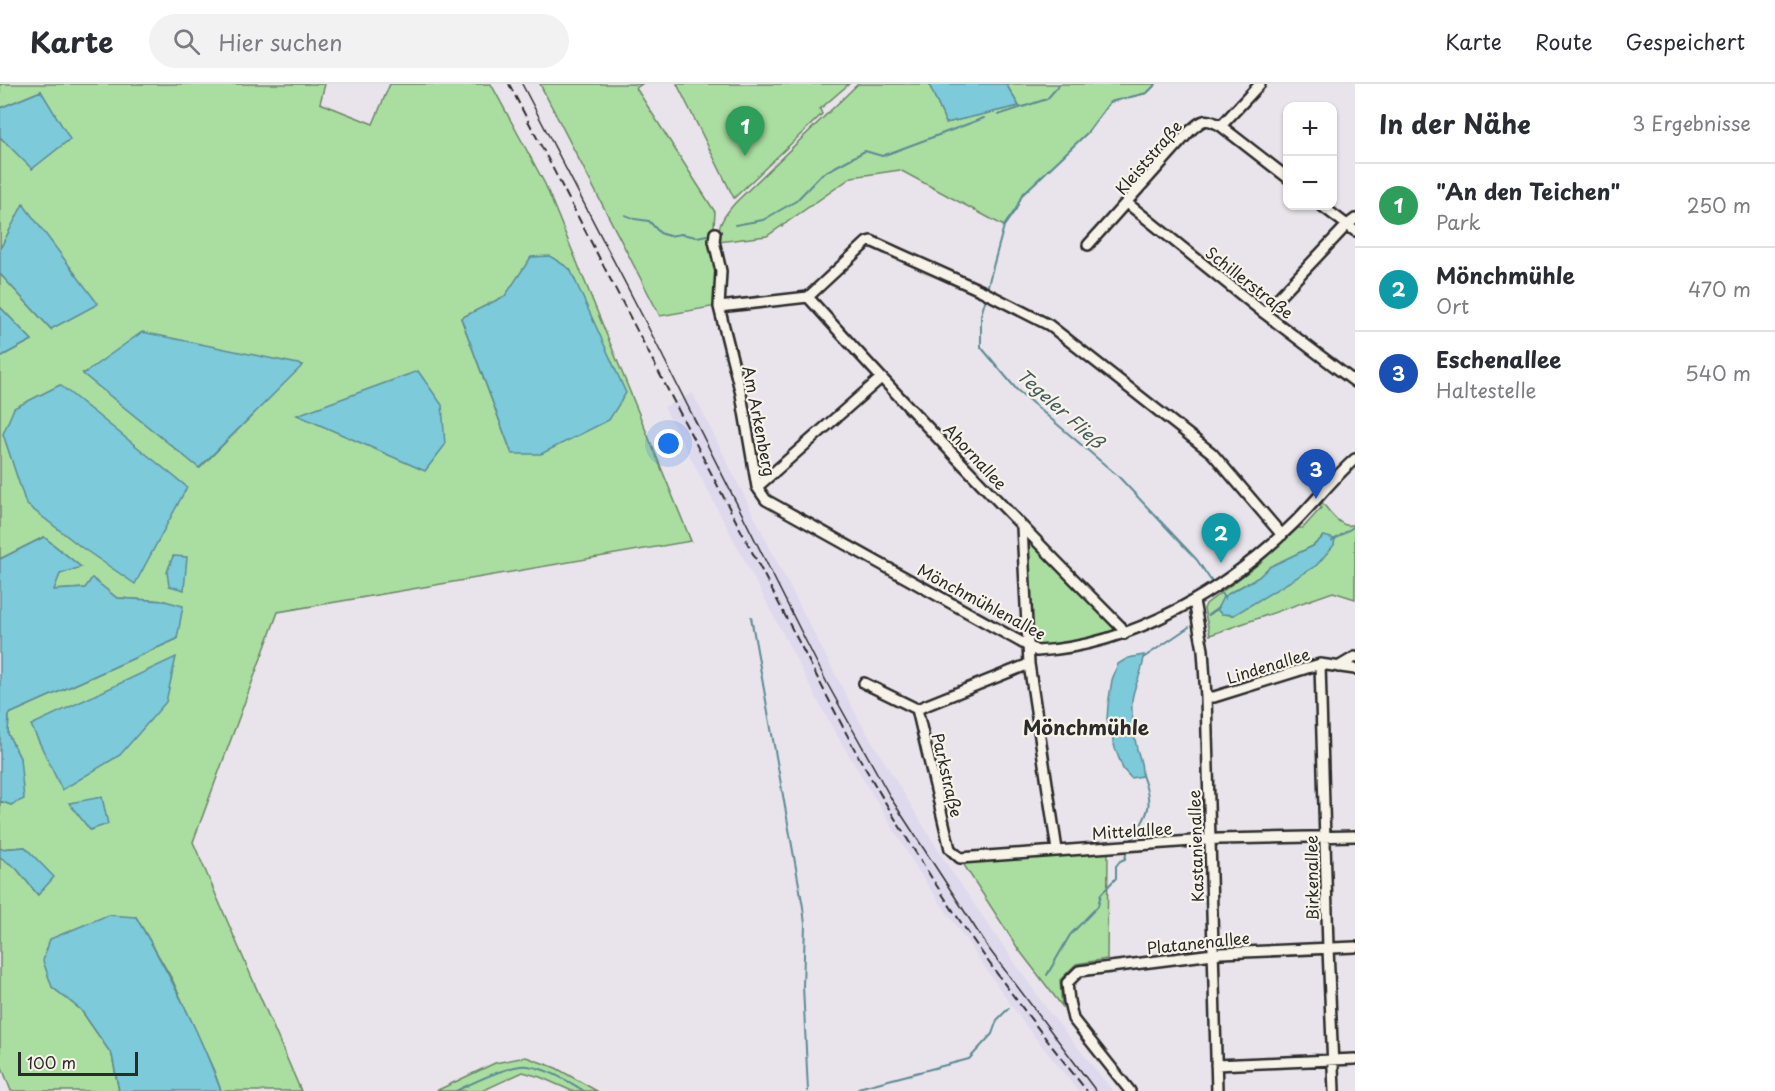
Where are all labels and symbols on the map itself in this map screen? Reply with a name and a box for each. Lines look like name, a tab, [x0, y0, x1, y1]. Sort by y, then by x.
pin: 1	[726, 106, 764, 156]
street label: Kleiststraße	[1109, 114, 1187, 200]
street label: Schillerstraße	[1201, 240, 1299, 324]
water label: Tegeler Fließ	[1012, 362, 1112, 456]
street label: Am Arkenberg	[738, 364, 782, 478]
street label: Ahornallee	[939, 417, 1013, 495]
your location	[654, 429, 683, 458]
pin: 3	[1296, 450, 1336, 499]
pin: 2	[1202, 514, 1240, 563]
street label: Mönchmühlenallee	[914, 557, 1050, 645]
street label: Lindenallee	[1224, 641, 1313, 689]
district label: Mönchmühle	[1023, 712, 1149, 742]
street label: Parkstraße	[927, 731, 969, 819]
street label: Kastanienallee	[1181, 789, 1209, 903]
street label: Mittelallee	[1091, 815, 1173, 845]
street label: Birkenallee	[1298, 835, 1324, 921]
street label: Platanenallee	[1145, 925, 1251, 959]
scale bar	[18, 1049, 138, 1076]

